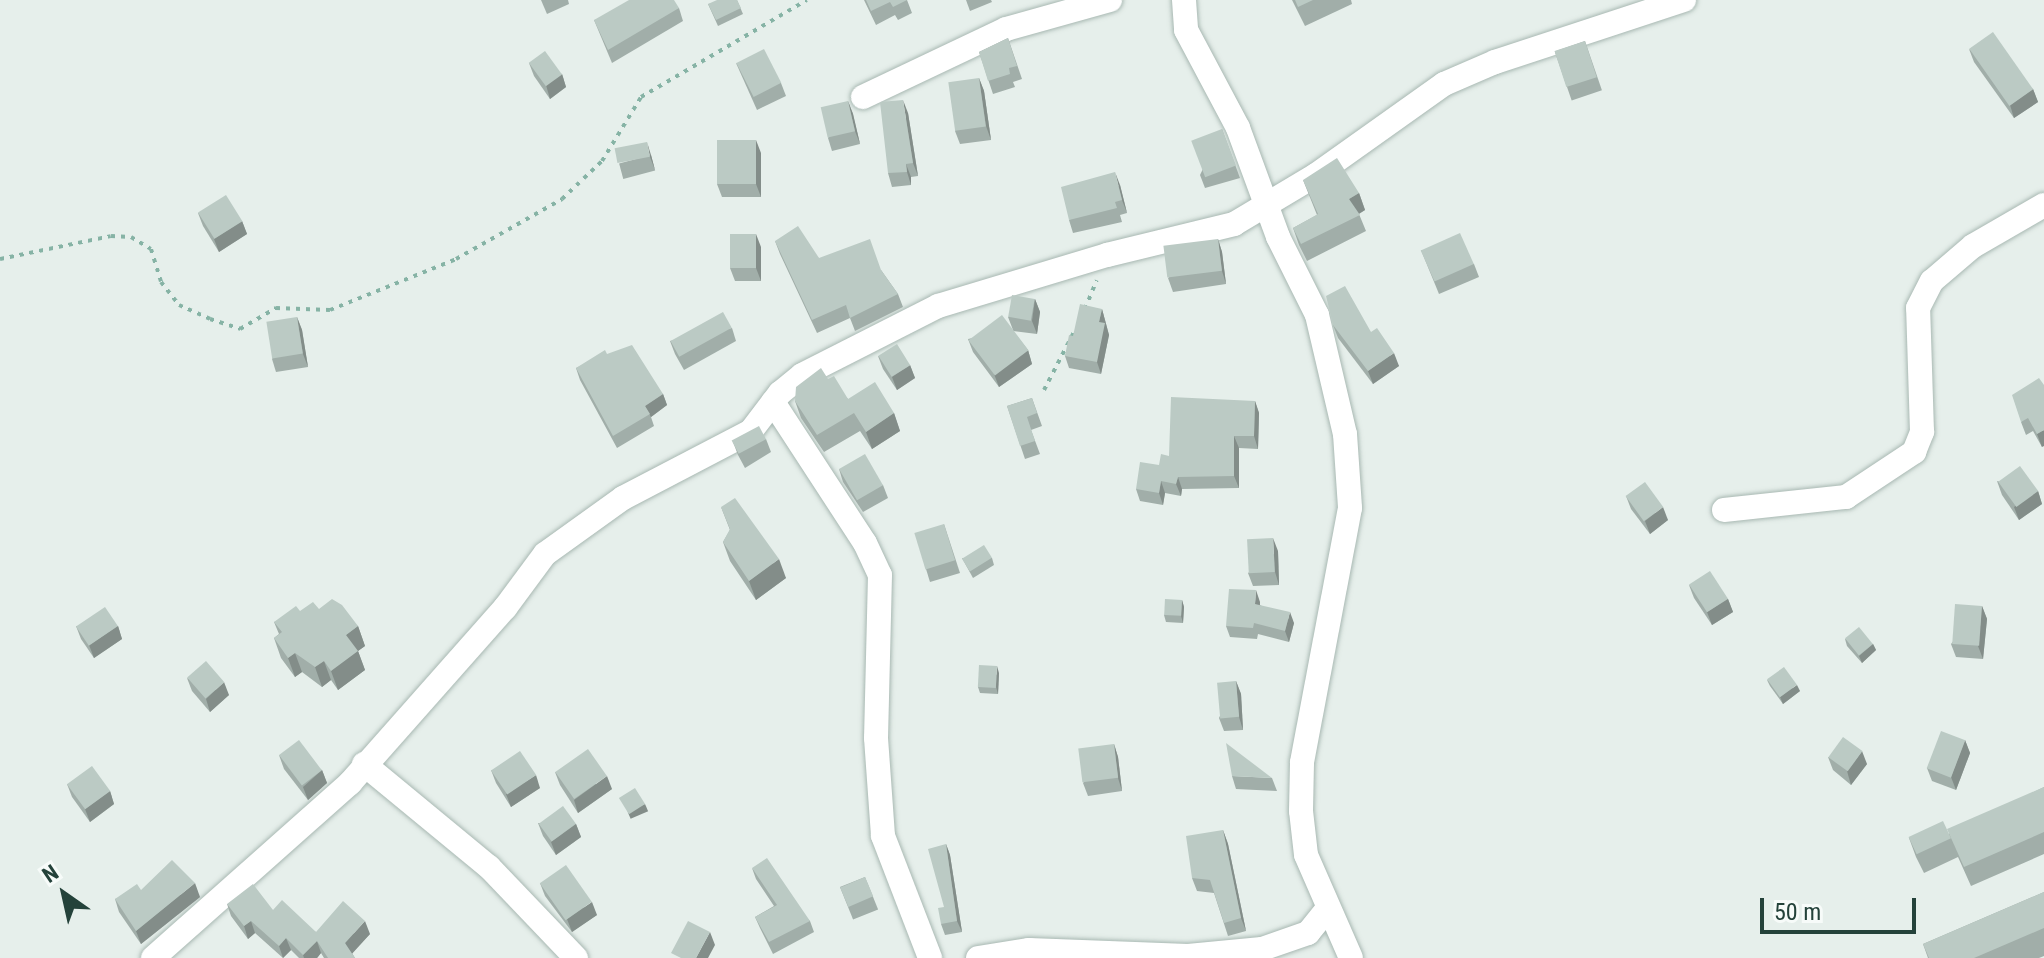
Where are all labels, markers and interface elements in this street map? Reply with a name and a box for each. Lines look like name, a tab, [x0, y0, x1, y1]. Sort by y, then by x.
north arrow	[24, 854, 104, 934]
text: N	[38, 860, 63, 888]
scale bar	[1764, 882, 1920, 932]
text: 50 m	[1774, 898, 1821, 926]

